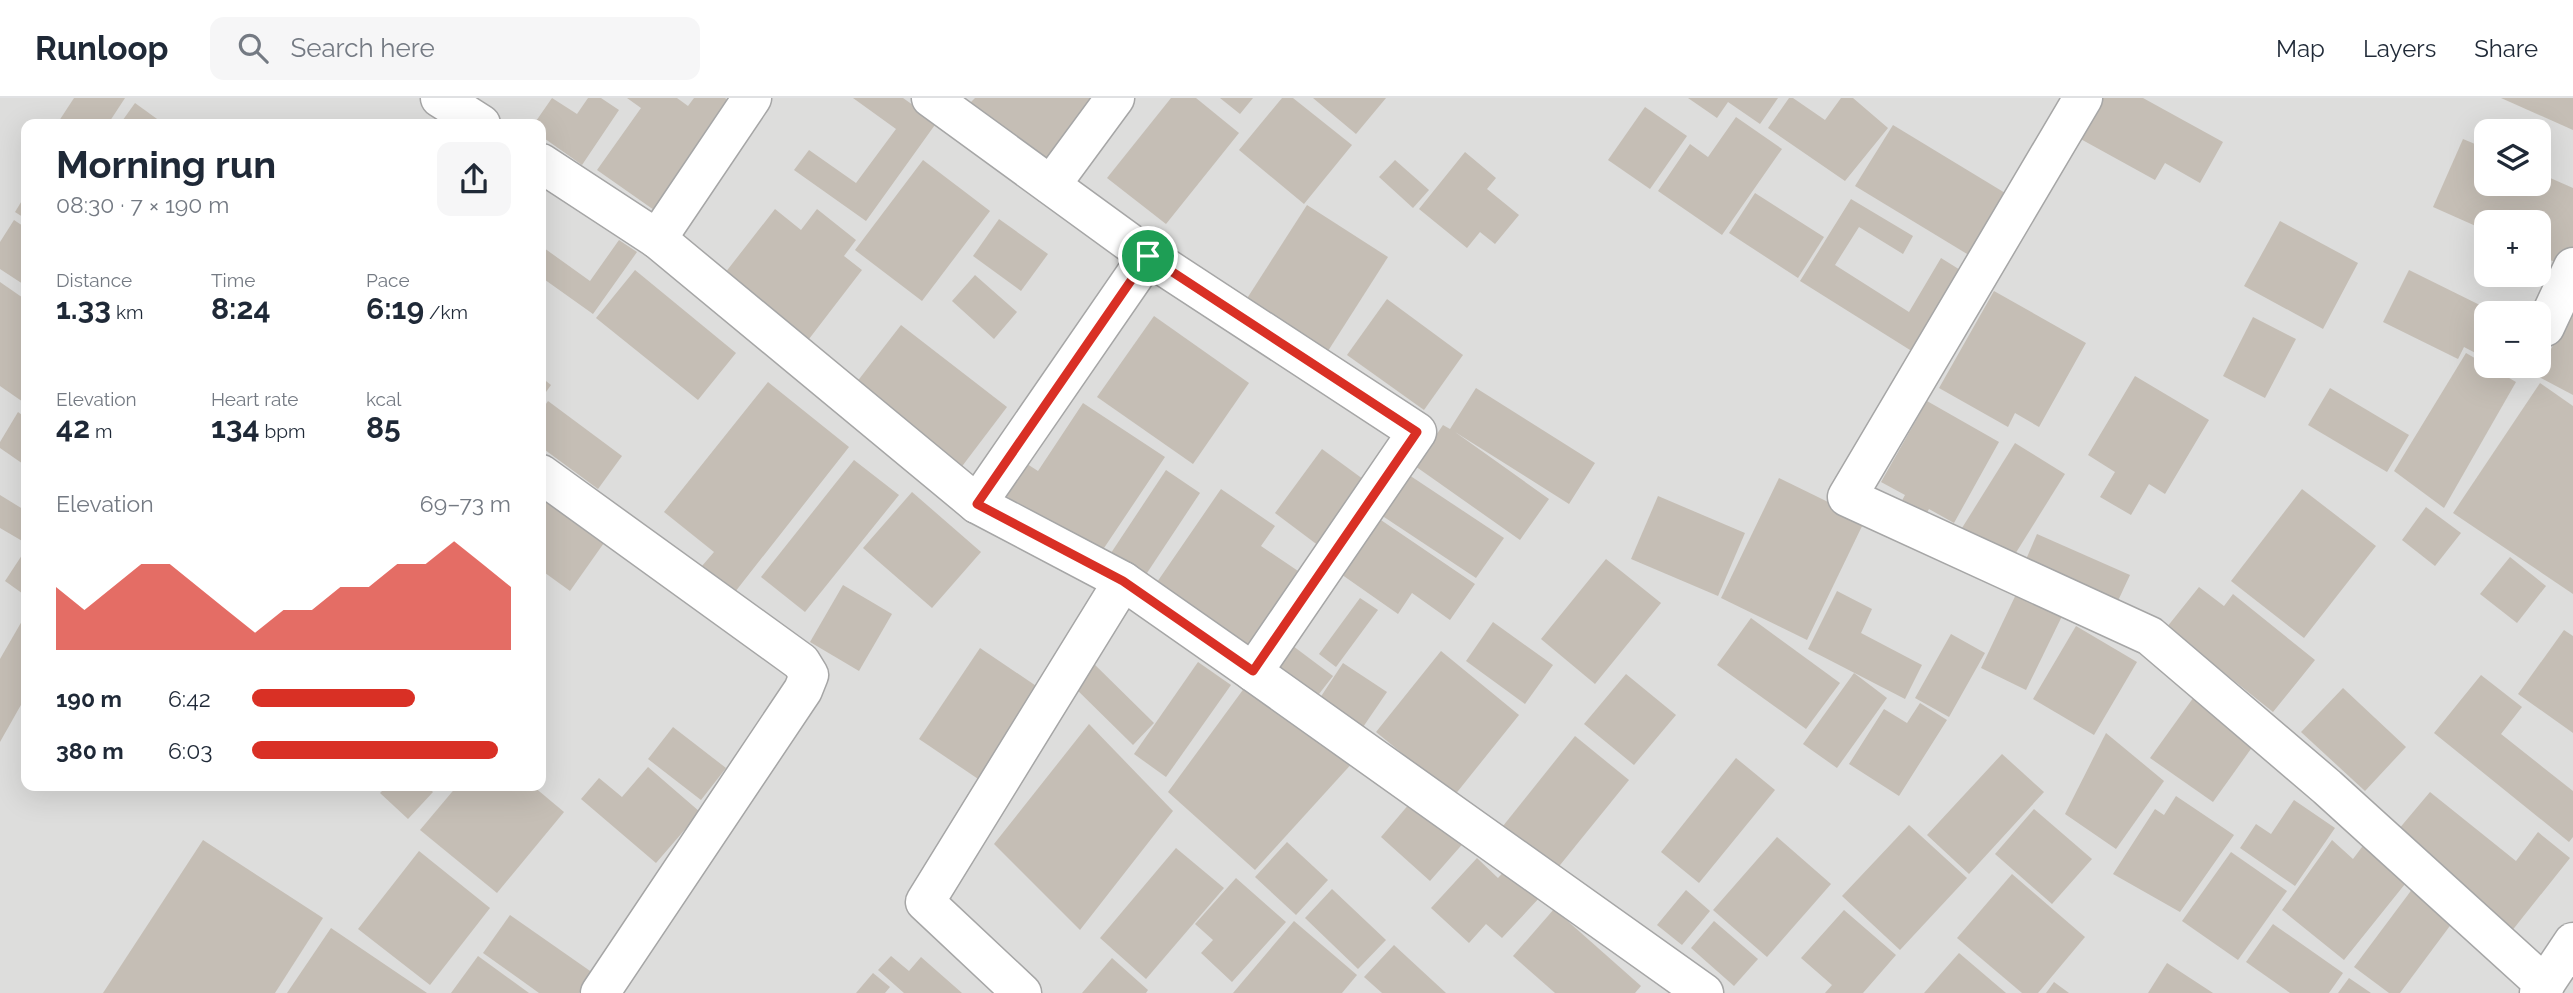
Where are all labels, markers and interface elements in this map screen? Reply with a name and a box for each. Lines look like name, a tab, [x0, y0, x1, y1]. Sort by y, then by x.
search box	[210, 17, 700, 80]
text: Runloop	[35, 29, 168, 68]
icon: search	[234, 29, 272, 67]
text: Search here	[290, 33, 435, 63]
text: Map	[2276, 34, 2325, 63]
text: Layers	[2363, 34, 2436, 63]
text: Share	[2474, 34, 2538, 63]
map controls	[2474, 119, 2551, 378]
button: layers	[2474, 119, 2551, 196]
text: Morning run	[56, 142, 276, 187]
button: share	[437, 142, 511, 216]
text: 08:30 · 7 × 190 m	[56, 191, 229, 218]
button: +	[2474, 210, 2551, 287]
pin	[1118, 226, 1178, 286]
icon: arrive	[1129, 237, 1167, 275]
text: Distance	[56, 269, 132, 291]
text: Time	[211, 269, 255, 291]
text: Pace	[366, 269, 410, 291]
text: 1.33	[56, 291, 111, 326]
text: 8:24	[211, 291, 271, 326]
text: 6:19	[366, 291, 424, 326]
text: km	[111, 301, 143, 323]
text: /km	[424, 301, 468, 323]
button: −	[2474, 301, 2551, 378]
text: Elevation	[56, 388, 137, 410]
text: Heart rate	[211, 388, 299, 410]
text: kcal	[366, 388, 402, 410]
text: 42	[56, 410, 90, 445]
text: 134	[211, 410, 260, 445]
text: 85	[366, 410, 401, 445]
text: m	[90, 420, 112, 442]
text: bpm	[260, 420, 305, 442]
text: Elevation	[56, 490, 154, 517]
text: 69–73 m	[420, 490, 511, 517]
text: 190 m	[56, 685, 122, 712]
text: 6:42	[168, 685, 211, 712]
text: 380 m	[56, 737, 124, 764]
text: 6:03	[168, 737, 213, 764]

